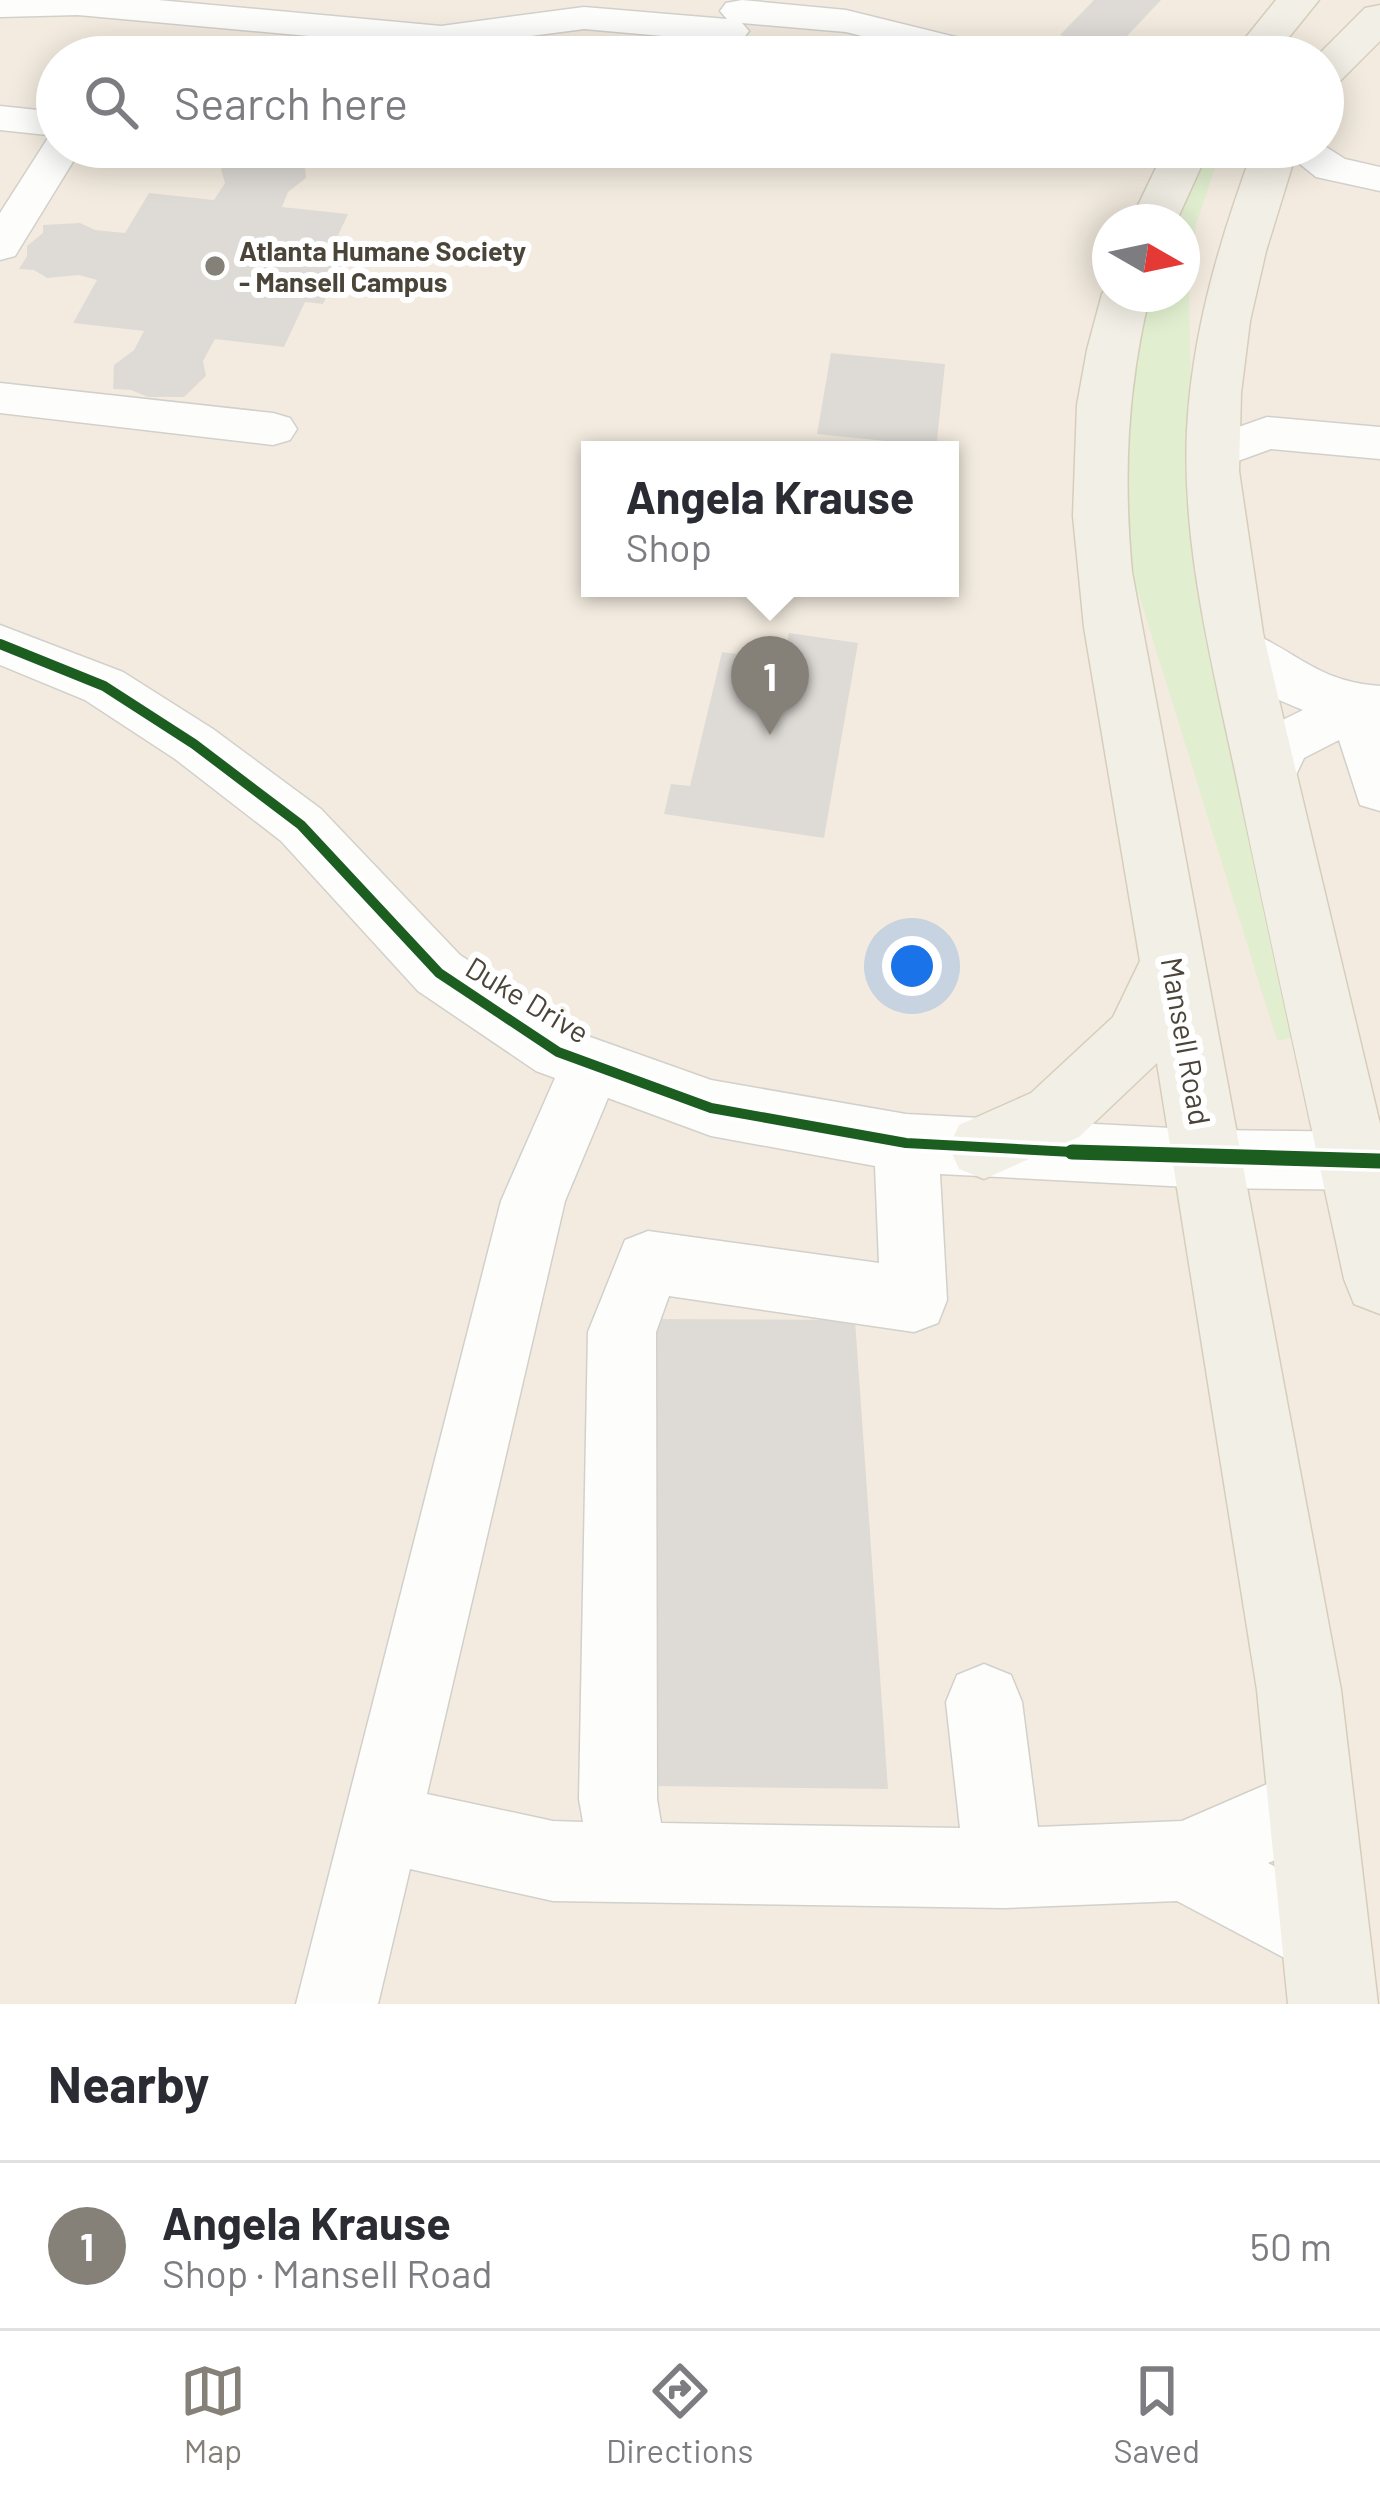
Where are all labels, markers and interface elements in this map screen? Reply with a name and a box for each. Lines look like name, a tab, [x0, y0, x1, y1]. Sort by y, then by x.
search box	[36, 36, 1344, 168]
icon: search	[78, 69, 144, 135]
text: Search here	[174, 75, 408, 129]
north arrow	[1092, 204, 1200, 312]
place label: Atlanta Humane Society - Mansell Campus	[239, 234, 527, 297]
marker: Atlanta Humane Society - Mansell Campus	[202, 253, 228, 279]
popup	[581, 441, 959, 597]
text: Angela Krause	[626, 469, 914, 523]
text: Shop	[626, 523, 712, 570]
pin: 1	[731, 636, 809, 735]
your location	[882, 936, 942, 996]
street label: Duke Drive	[460, 948, 596, 1050]
street label: Mansell Road	[1155, 954, 1219, 1128]
text: Nearby	[48, 2052, 209, 2113]
text: Angela Krause	[162, 2195, 451, 2249]
text: 1	[80, 2222, 94, 2269]
text: 50 m	[1250, 2222, 1332, 2269]
text: Shop · Mansell Road	[162, 2249, 492, 2296]
tab: Map	[180, 2358, 246, 2470]
tab: Directions	[606, 2358, 753, 2470]
tab: Saved	[1113, 2358, 1200, 2470]

